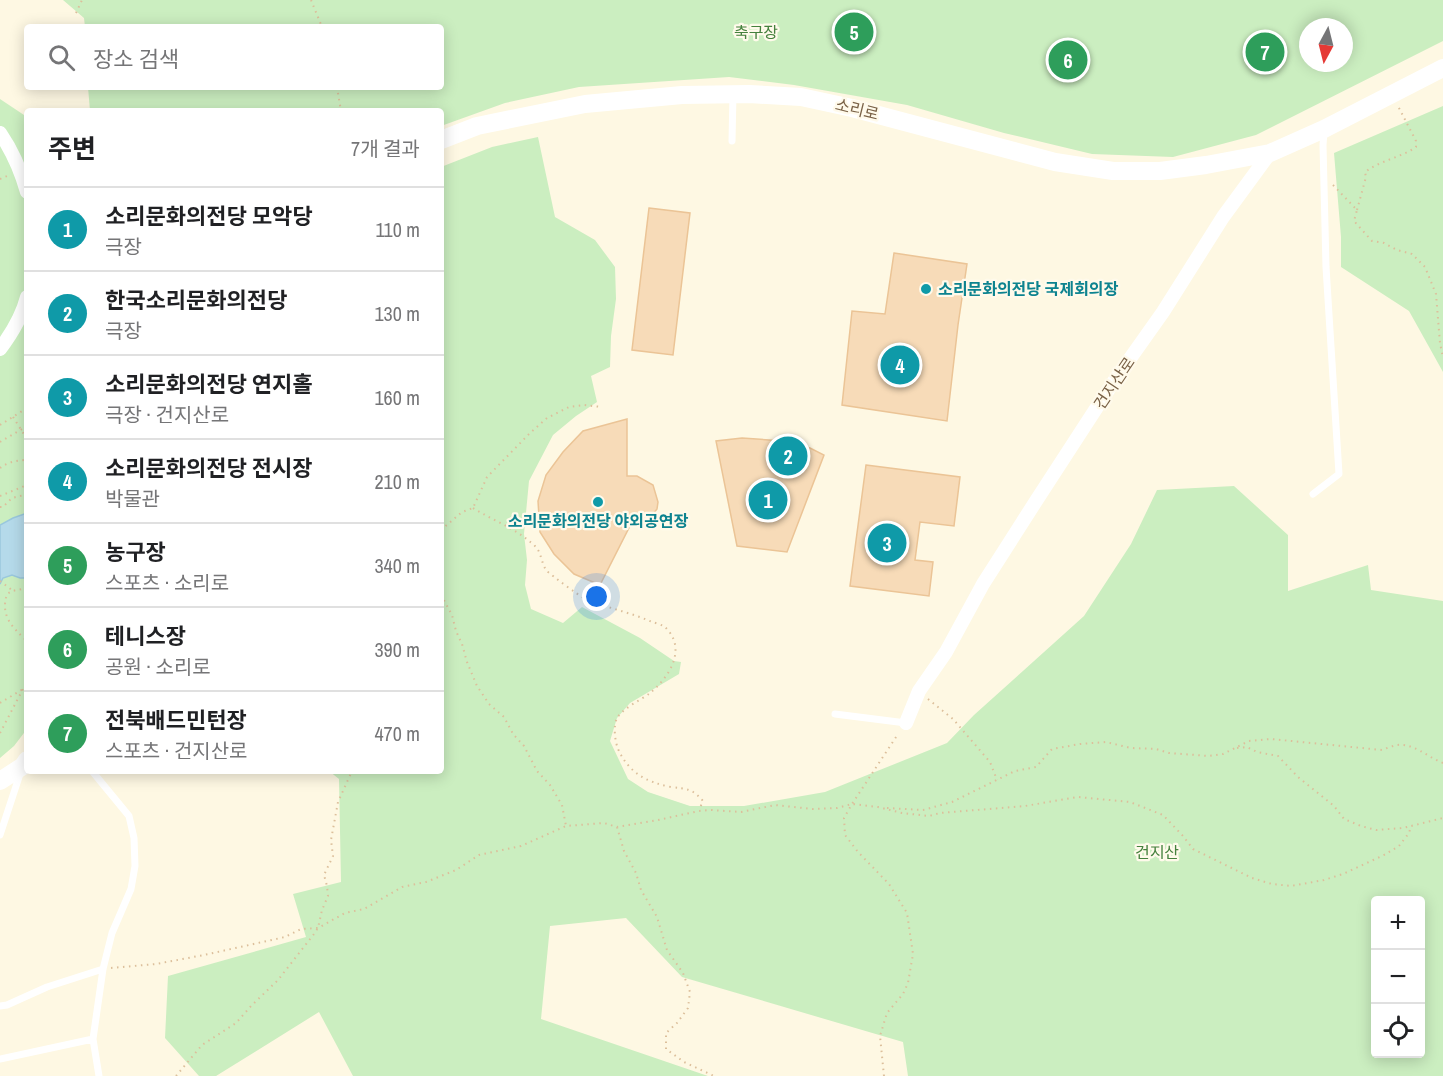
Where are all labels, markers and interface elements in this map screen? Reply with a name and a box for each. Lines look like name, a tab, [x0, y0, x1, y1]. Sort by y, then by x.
pin: 5	[834, 9, 874, 54]
north arrow	[1299, 18, 1353, 72]
park label: 축구장	[734, 21, 778, 43]
search box	[24, 24, 444, 90]
pin: 7	[1246, 29, 1284, 74]
pin: 6	[1048, 38, 1088, 82]
icon: search	[45, 41, 78, 74]
text: 장소 검색	[93, 44, 179, 74]
street label: 소리로	[833, 93, 881, 125]
text: 주변	[48, 131, 96, 166]
text: 7개 결과	[351, 135, 420, 162]
text: 소리문화의전당 모악당	[105, 201, 312, 231]
text: 1	[63, 216, 72, 243]
text: 110 m	[376, 216, 420, 243]
text: 극장	[105, 233, 142, 260]
place label: 소리문화의전당 국제회의장	[938, 278, 1119, 300]
marker: 소리문화의전당 국제회의장	[919, 282, 933, 296]
text: 한국소리문화의전당	[105, 285, 287, 315]
text: 2	[63, 300, 72, 327]
text: 130 m	[374, 300, 420, 327]
text: 극장	[105, 317, 142, 344]
pin: 4	[880, 342, 920, 388]
street label: 건지산로	[1088, 352, 1140, 414]
text: 소리문화의전당 연지홀	[105, 369, 312, 399]
text: 3	[63, 384, 72, 411]
text: 160 m	[374, 384, 420, 411]
text: 극장 · 건지산로	[105, 401, 229, 428]
pin: 2	[768, 434, 808, 478]
text: 소리문화의전당 전시장	[105, 453, 312, 483]
text: 4	[63, 468, 72, 495]
text: 210 m	[374, 468, 420, 495]
pin: 1	[748, 478, 788, 522]
text: 박물관	[105, 485, 160, 512]
marker: 소리문화의전당 야외공연장	[591, 495, 605, 509]
place label: 소리문화의전당 야외공연장	[508, 510, 688, 532]
pin: 3	[868, 520, 906, 566]
text: 농구장	[105, 537, 166, 567]
text: 5	[63, 552, 72, 579]
text: 340 m	[374, 552, 420, 579]
text: 스포츠 · 소리로	[105, 569, 229, 596]
your location	[582, 582, 611, 611]
text: 테니스장	[105, 621, 186, 651]
text: 6	[63, 636, 72, 663]
text: 390 m	[374, 636, 420, 663]
text: 공원 · 소리로	[105, 653, 211, 680]
text: 전북배드민턴장	[105, 705, 247, 735]
text: 7	[63, 720, 72, 747]
text: 470 m	[374, 720, 420, 747]
text: 스포츠 · 건지산로	[105, 737, 247, 764]
park label: 건지산	[1135, 841, 1179, 863]
map controls	[1371, 896, 1425, 1058]
button: +	[1371, 896, 1425, 950]
button: −	[1371, 950, 1425, 1004]
button: locate	[1371, 1004, 1425, 1058]

